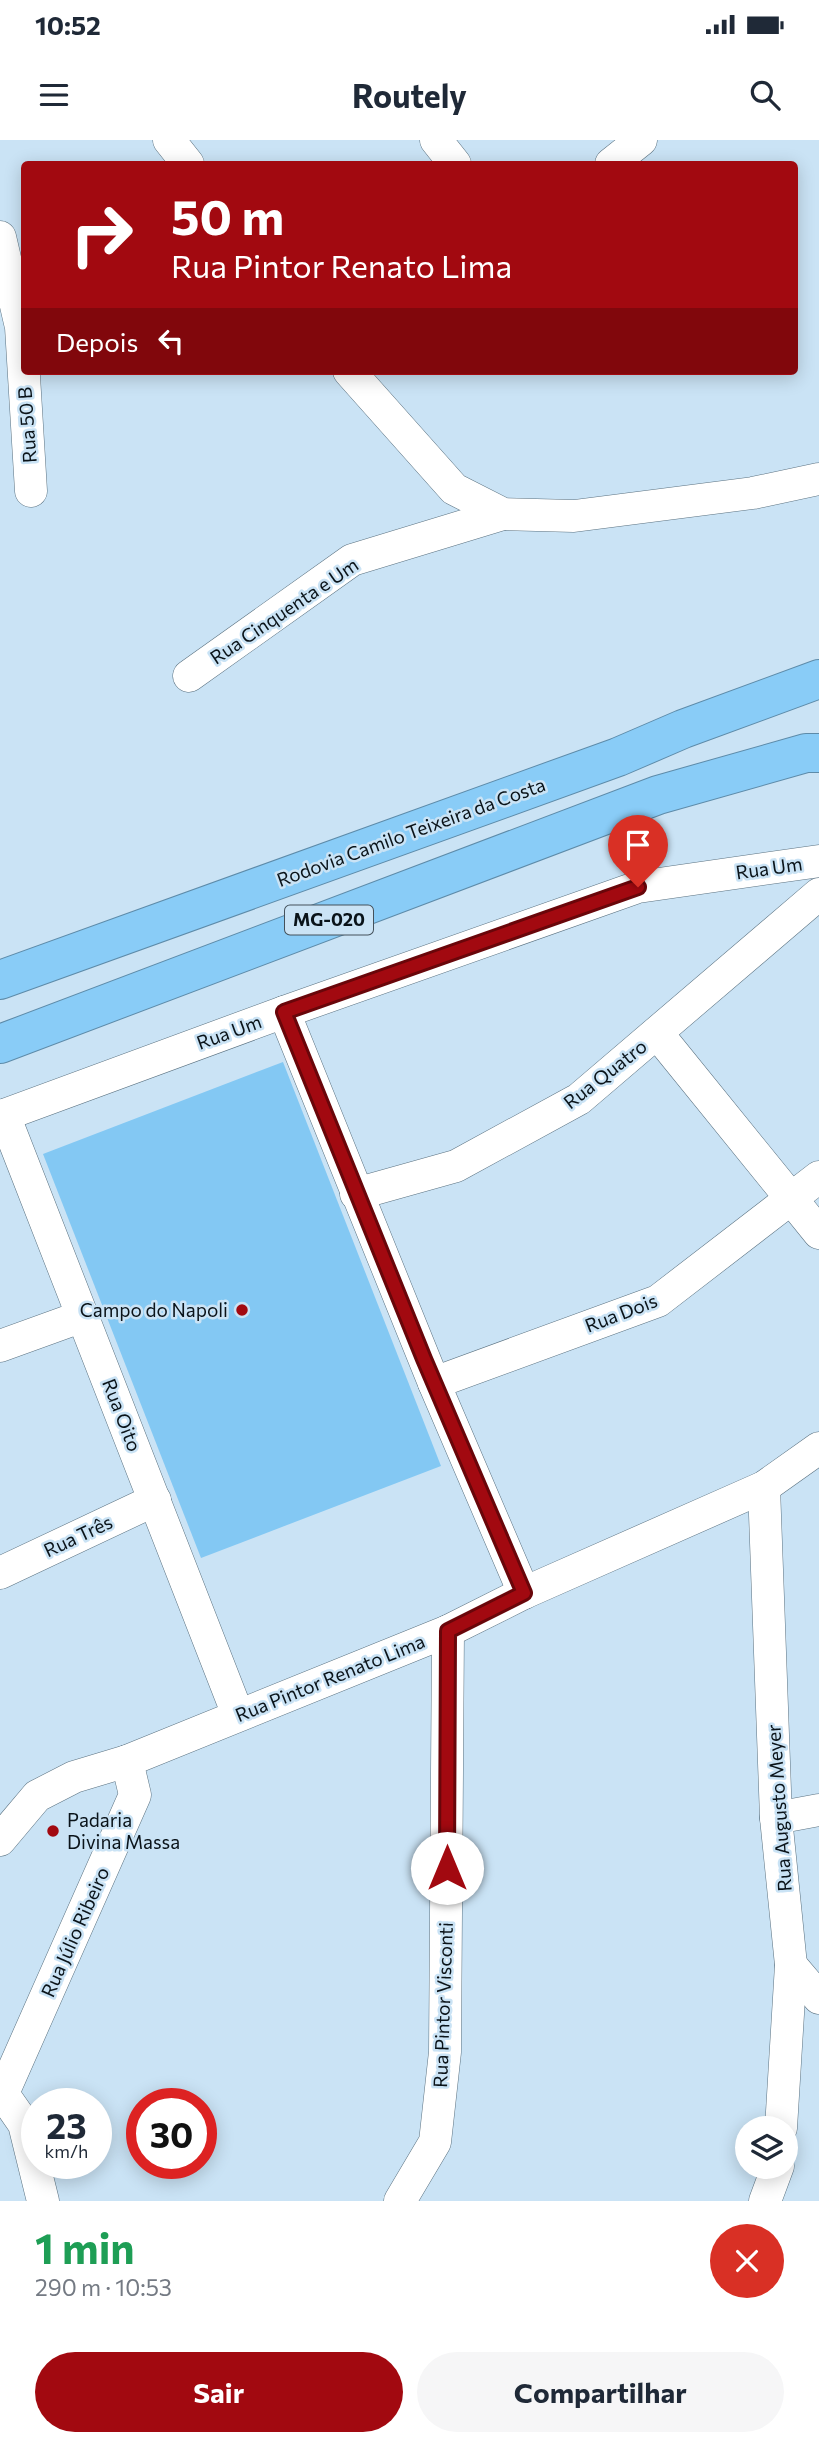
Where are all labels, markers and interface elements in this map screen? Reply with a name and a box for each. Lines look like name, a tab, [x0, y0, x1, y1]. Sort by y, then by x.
text: 10:52	[35, 9, 101, 40]
text: Routely	[352, 75, 467, 115]
icon: menu	[35, 76, 73, 114]
icon: search	[746, 76, 784, 114]
text: 50 m	[171, 185, 284, 245]
icon: right	[56, 189, 147, 280]
text: Rua Pintor Renato Lima	[171, 245, 512, 285]
icon: left	[152, 322, 190, 360]
text: Depois	[56, 326, 138, 357]
street label: Rua 50 B	[12, 386, 41, 464]
street label: Rua Cinquenta e Um	[205, 552, 362, 669]
street label: Rodovia Camilo Teixeira da Costa	[273, 772, 548, 891]
pin	[608, 815, 668, 887]
icon: arrive	[619, 826, 657, 864]
street label: Rua Um	[734, 851, 804, 884]
road number: MG-020	[285, 906, 373, 934]
street label: Rua Um	[193, 1009, 264, 1054]
street label: Rua Quatro	[558, 1034, 651, 1113]
street label: Rua Dois	[581, 1288, 660, 1337]
place label: Campo do Napoli	[80, 1298, 228, 1321]
marker: Campo do Napoli	[234, 1302, 250, 1318]
street label: Rua Oito	[98, 1375, 147, 1455]
street label: Rua Três	[40, 1510, 116, 1561]
street label: Rua Pintor Renato Lima	[232, 1629, 428, 1726]
street label: Rua Augusto Meyer	[761, 1723, 796, 1892]
place label: Padaria Divina Massa	[67, 1808, 180, 1853]
marker: Padaria Divina Massa	[45, 1823, 61, 1839]
position arrow	[410, 1831, 484, 1905]
street label: Rua Júlio Ribeiro	[36, 1863, 114, 2000]
street label: Rua Pintor Visconti	[428, 1922, 457, 2088]
speed limit sign: 30	[126, 2088, 217, 2179]
text: 23	[46, 2103, 87, 2146]
map controls	[735, 2116, 798, 2179]
button: layers	[735, 2116, 798, 2179]
text: km/h	[45, 2140, 88, 2162]
text: 1 min	[35, 2221, 135, 2273]
button: close	[710, 2224, 784, 2298]
text: 290 m · 10:53	[35, 2273, 172, 2301]
button: Sair	[35, 2352, 403, 2432]
button: Compartilhar	[417, 2352, 784, 2432]

